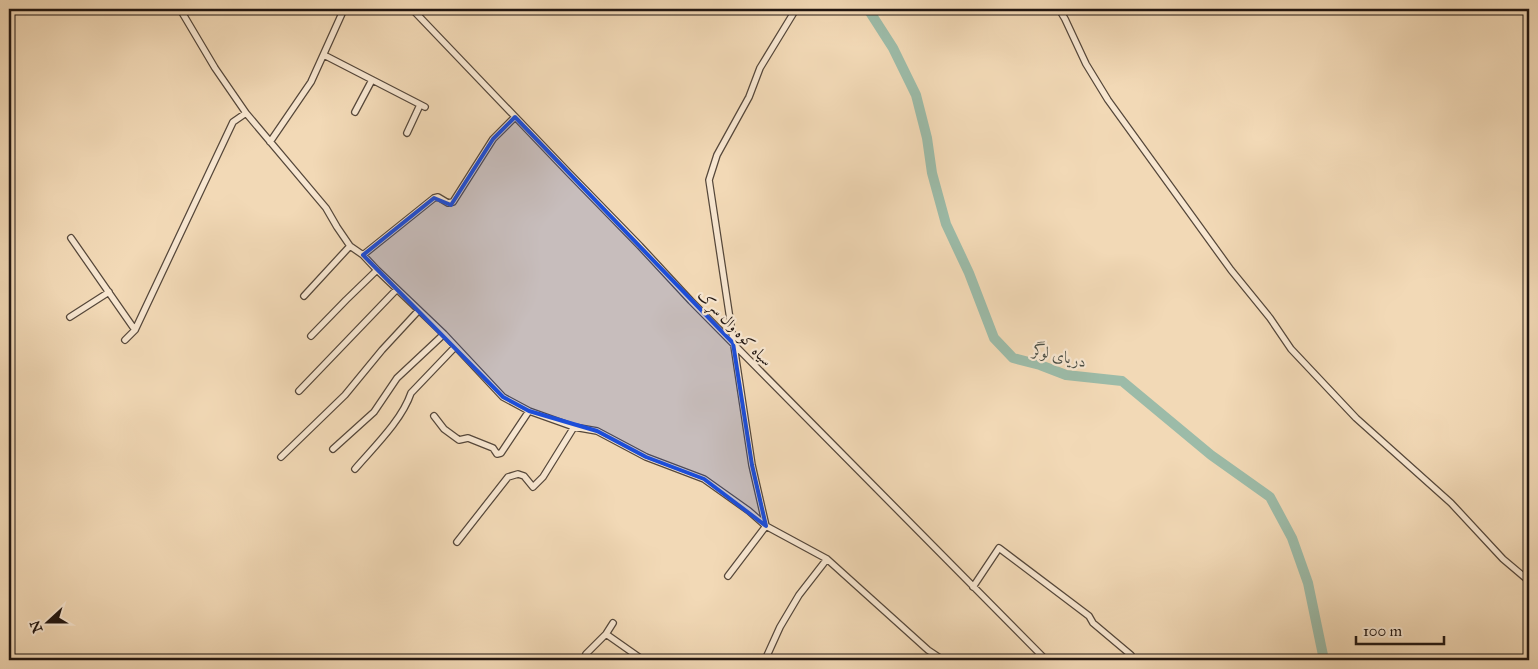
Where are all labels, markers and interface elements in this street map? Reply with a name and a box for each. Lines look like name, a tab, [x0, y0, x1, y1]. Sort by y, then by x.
street label: سیاه کوه وال سړک	[692, 286, 776, 372]
water label: دریای لوگر	[1030, 338, 1089, 372]
north arrow	[22, 596, 72, 646]
scale bar	[1356, 614, 1443, 646]
text: N	[26, 618, 46, 635]
text: 100 m	[1363, 622, 1403, 640]

